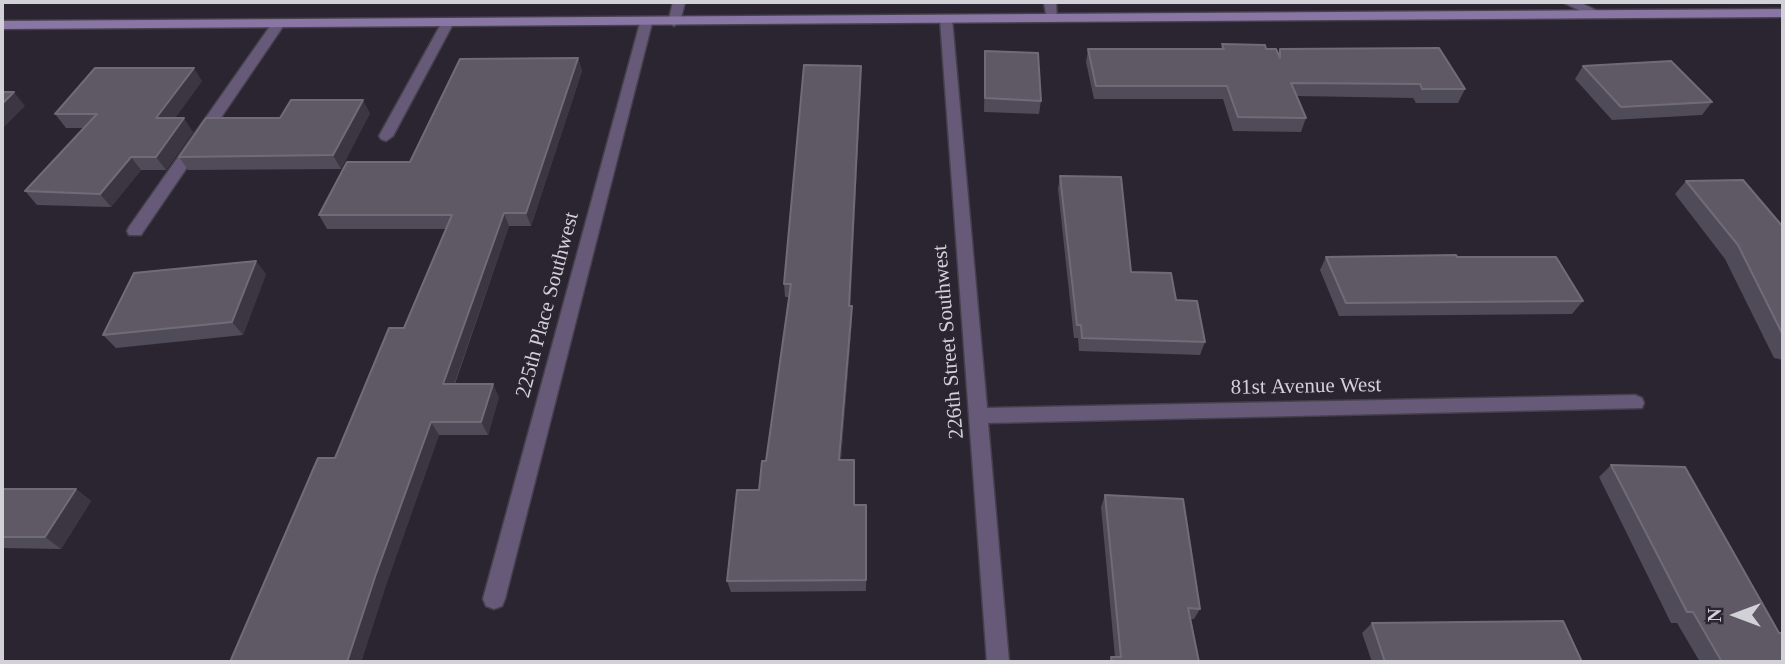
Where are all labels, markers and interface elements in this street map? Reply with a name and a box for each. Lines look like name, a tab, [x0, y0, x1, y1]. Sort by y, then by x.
street label: 225th Place Southwest	[511, 209, 585, 401]
street label: 226th Street Southwest	[928, 244, 970, 440]
street label: 81st Avenue West	[1230, 373, 1382, 401]
north arrow	[1701, 580, 1771, 650]
text: N	[1704, 608, 1725, 622]

